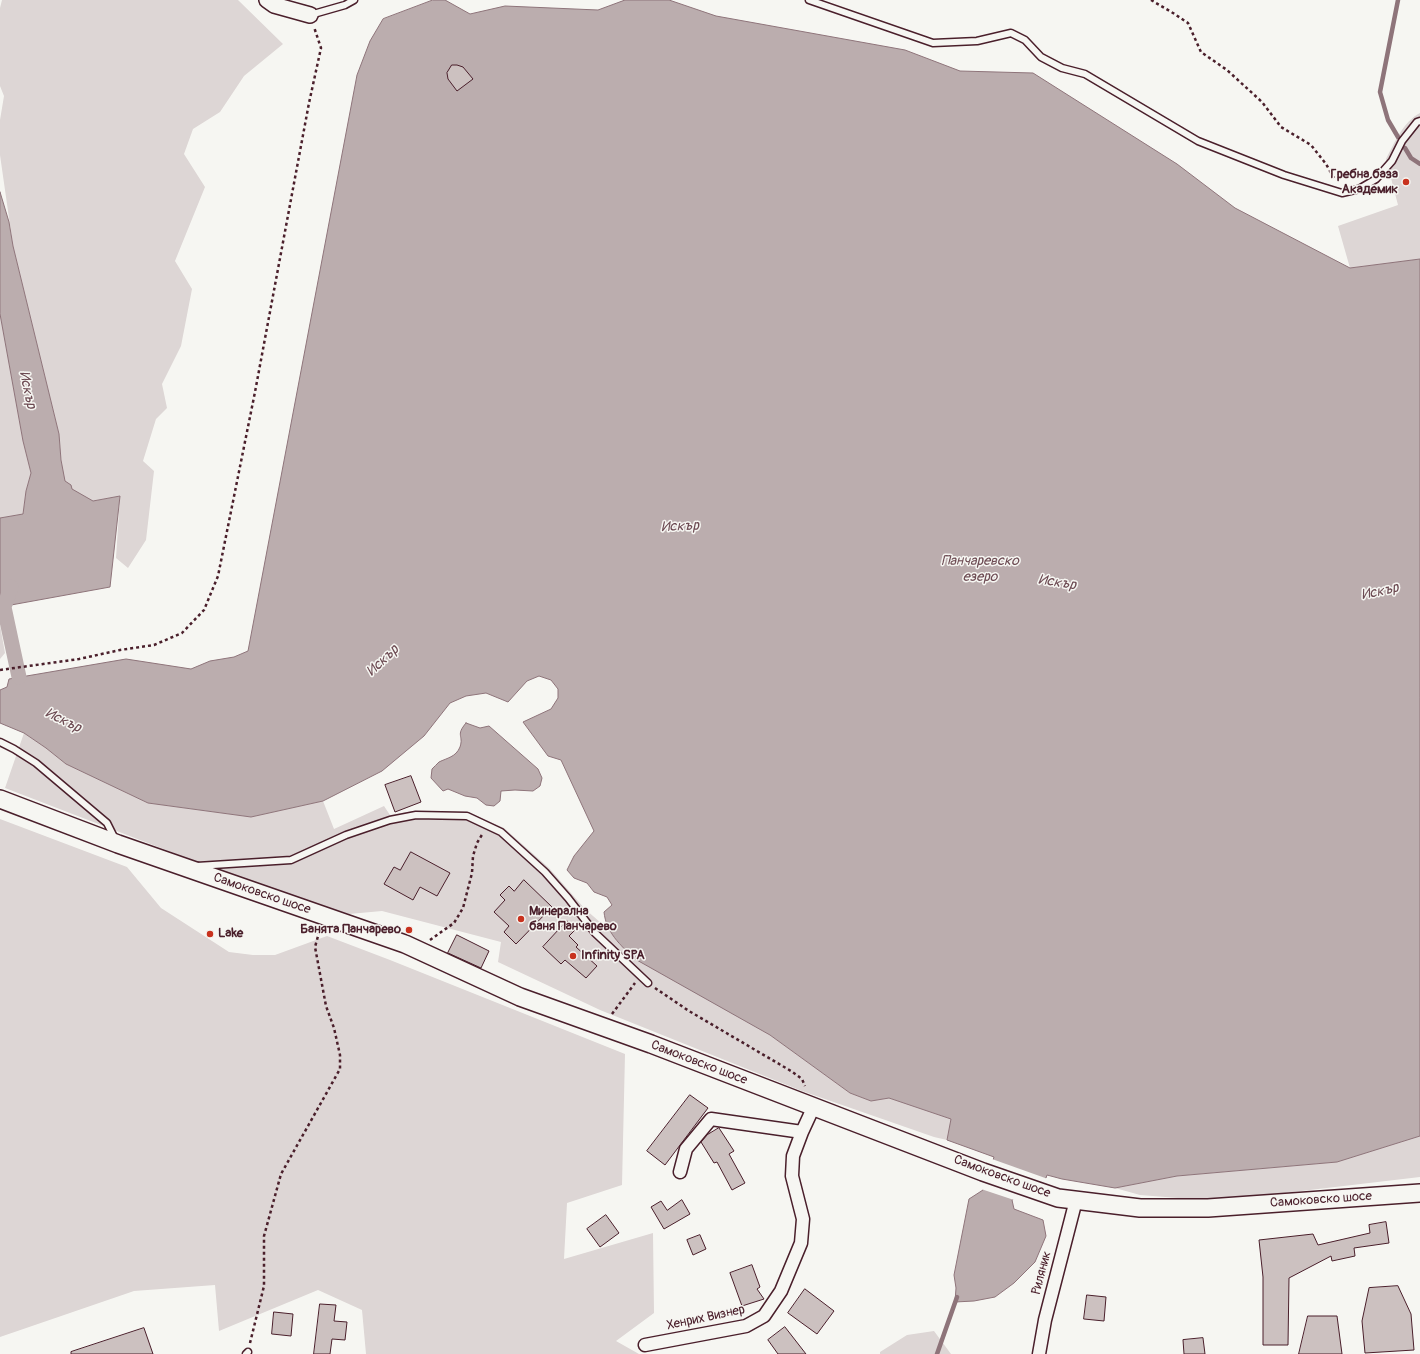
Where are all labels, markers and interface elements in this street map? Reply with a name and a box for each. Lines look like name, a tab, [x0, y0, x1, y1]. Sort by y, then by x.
place label: Гребна база Академик	[1331, 167, 1398, 198]
marker: Гребна база Академик	[1401, 177, 1411, 187]
water label: Искър	[15, 370, 39, 410]
water label: Искър	[661, 518, 699, 536]
water label: Панчаревско езеро	[941, 553, 1019, 586]
water label: Искър	[1037, 572, 1077, 594]
water label: Искър	[1360, 580, 1400, 604]
water label: Искър	[363, 642, 403, 680]
water label: Искър	[42, 705, 84, 737]
street label: Самоковско шосе	[211, 870, 313, 918]
place label: Минерална баня Панчарево	[529, 904, 617, 935]
marker: Минерална баня Панчарево	[516, 914, 526, 924]
place label: Банята Панчарево	[300, 922, 401, 938]
marker: Банята Панчарево	[404, 925, 414, 935]
place label: Lake	[218, 926, 243, 942]
marker: Lake	[205, 929, 215, 939]
place label: Infinity SPA	[581, 948, 645, 964]
marker: Infinity SPA	[568, 951, 578, 961]
street label: Самоковско шосе	[649, 1037, 749, 1089]
street label: Самоковско шосе	[951, 1152, 1053, 1202]
street label: Самоковско шосе	[1270, 1189, 1372, 1211]
street label: Риляник	[1029, 1250, 1055, 1296]
street label: Хенрих Визнер	[665, 1302, 747, 1334]

